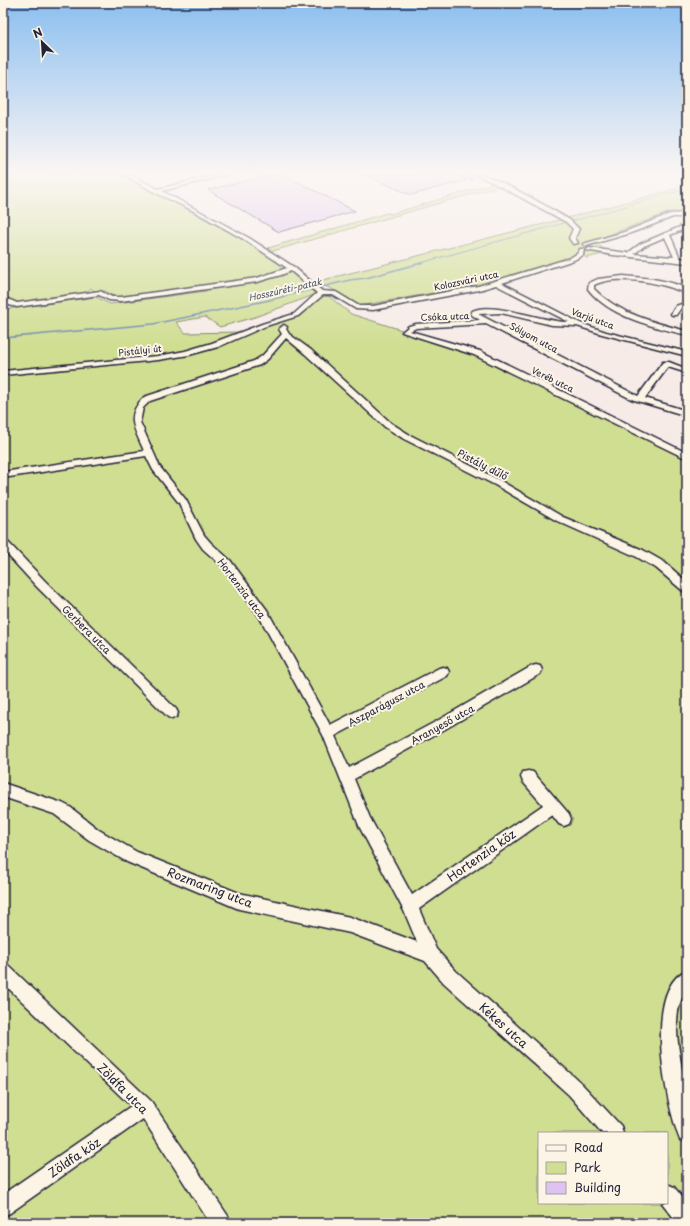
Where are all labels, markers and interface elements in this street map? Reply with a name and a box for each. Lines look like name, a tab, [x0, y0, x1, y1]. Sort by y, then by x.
north arrow	[22, 22, 62, 62]
text: N	[30, 23, 45, 42]
street label: Kolozsvári utca	[433, 266, 500, 294]
water label: Hosszúréti-patak	[247, 274, 324, 304]
street label: Varjú utca	[570, 304, 617, 332]
street label: Csóka utca	[420, 308, 470, 324]
street label: Sólyom utca	[507, 318, 561, 356]
street label: Pistályi út	[118, 341, 163, 359]
street label: Veréb utca	[529, 363, 577, 395]
street label: Pistály dűlő	[455, 445, 511, 483]
street label: Hortenzia utca	[214, 555, 270, 622]
street label: Gerbera utca	[59, 601, 115, 657]
street label: Aszparágusz utca	[345, 676, 428, 730]
street label: Aranyeső utca	[407, 700, 477, 748]
street label: Hortenzia köz	[443, 825, 519, 885]
street label: Rozmaring utca	[165, 862, 256, 912]
street label: Kékes utca	[476, 998, 533, 1052]
street label: Zöldfa utca	[93, 1058, 153, 1118]
legend	[538, 1132, 668, 1204]
street label: Zöldfa köz	[44, 1133, 104, 1181]
text: Road	[574, 1138, 603, 1156]
text: Park	[574, 1158, 601, 1176]
text: Building	[574, 1178, 621, 1196]

